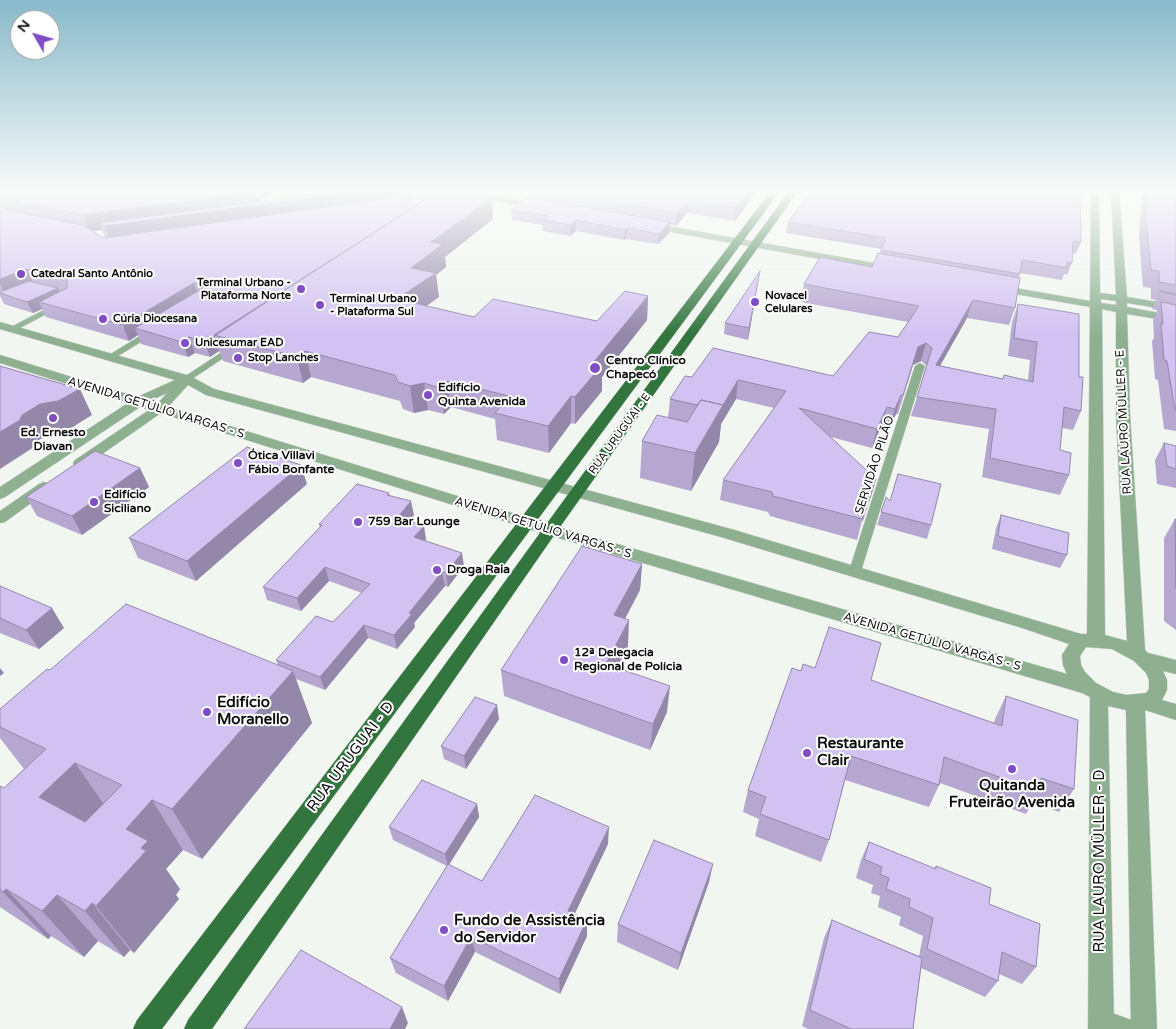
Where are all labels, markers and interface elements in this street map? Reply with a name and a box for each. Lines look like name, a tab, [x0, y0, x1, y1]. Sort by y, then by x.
north arrow	[10, 10, 60, 60]
text: N	[13, 16, 34, 36]
place label: Catedral Santo Antônio	[31, 267, 153, 281]
marker: Catedral Santo Antônio	[15, 268, 27, 280]
place label: Terminal Urbano - Plataforma Norte	[197, 276, 291, 302]
marker: Terminal Urbano - Plataforma Norte	[295, 283, 307, 295]
place label: Novacel Celulares	[765, 289, 813, 315]
place label: Terminal Urbano - Plataforma Sul	[330, 292, 417, 318]
marker: Novacel Celulares	[749, 296, 761, 308]
marker: Terminal Urbano - Plataforma Sul	[314, 299, 326, 311]
place label: Cúria Diocesana	[113, 312, 197, 326]
marker: Cúria Diocesana	[97, 313, 109, 325]
place label: Unicesumar EAD	[195, 336, 283, 350]
marker: Unicesumar EAD	[179, 337, 191, 349]
street label: RUA LAURO MÜLLER - E	[1113, 349, 1135, 495]
place label: Stop Lanches	[248, 351, 318, 365]
marker: Stop Lanches	[232, 352, 244, 364]
place label: Centro Clínico Chapecó	[606, 354, 686, 382]
marker: Centro Clínico Chapecó	[588, 361, 602, 375]
street label: AVENIDA GETÚLIO VARGAS - S	[66, 374, 246, 442]
place label: Edifício Quinta Avenida	[438, 381, 526, 409]
marker: Edifício Quinta Avenida	[422, 389, 434, 401]
street label: RUA URUGUAI - E	[586, 391, 654, 477]
marker: Ed. Ernesto Diavan	[47, 412, 59, 424]
street label: SERVIDÃO PILÃO	[852, 414, 898, 516]
place label: Ed. Ernesto Diavan	[20, 426, 86, 454]
place label: Ótica Villavi Fábio Bonfante	[248, 449, 334, 477]
marker: Ótica Villavi Fábio Bonfante	[232, 457, 244, 469]
place label: Edifício Siciliano	[104, 488, 151, 516]
street label: AVENIDA GETÚLIO VARGAS - S	[453, 494, 633, 562]
marker: Edifício Siciliano	[88, 496, 100, 508]
place label: 759 Bar Lounge	[368, 515, 460, 529]
marker: 759 Bar Lounge	[352, 516, 364, 528]
place label: Droga Raia	[447, 563, 510, 577]
marker: Droga Raia	[431, 564, 443, 576]
street label: AVENIDA GETÚLIO VARGAS - S	[842, 610, 1022, 674]
place label: 12ª Delegacia Regional de Polícia	[574, 646, 682, 674]
marker: 12ª Delegacia Regional de Polícia	[558, 654, 570, 666]
place label: Edifício Moranello	[217, 694, 289, 729]
street label: RUA URUGUAI - D	[304, 698, 398, 816]
marker: Edifício Moranello	[201, 706, 213, 718]
place label: Restaurante Clair	[817, 735, 904, 770]
marker: Restaurante Clair	[801, 747, 813, 759]
marker: Quitanda Fruteirão Avenida	[1006, 763, 1018, 775]
street label: RUA LAURO MÜLLER - D	[1091, 770, 1109, 952]
place label: Quitanda Fruteirão Avenida	[949, 777, 1075, 812]
place label: Fundo de Assistência do Servidor	[454, 912, 605, 947]
marker: Fundo de Assistência do Servidor	[438, 924, 450, 936]

